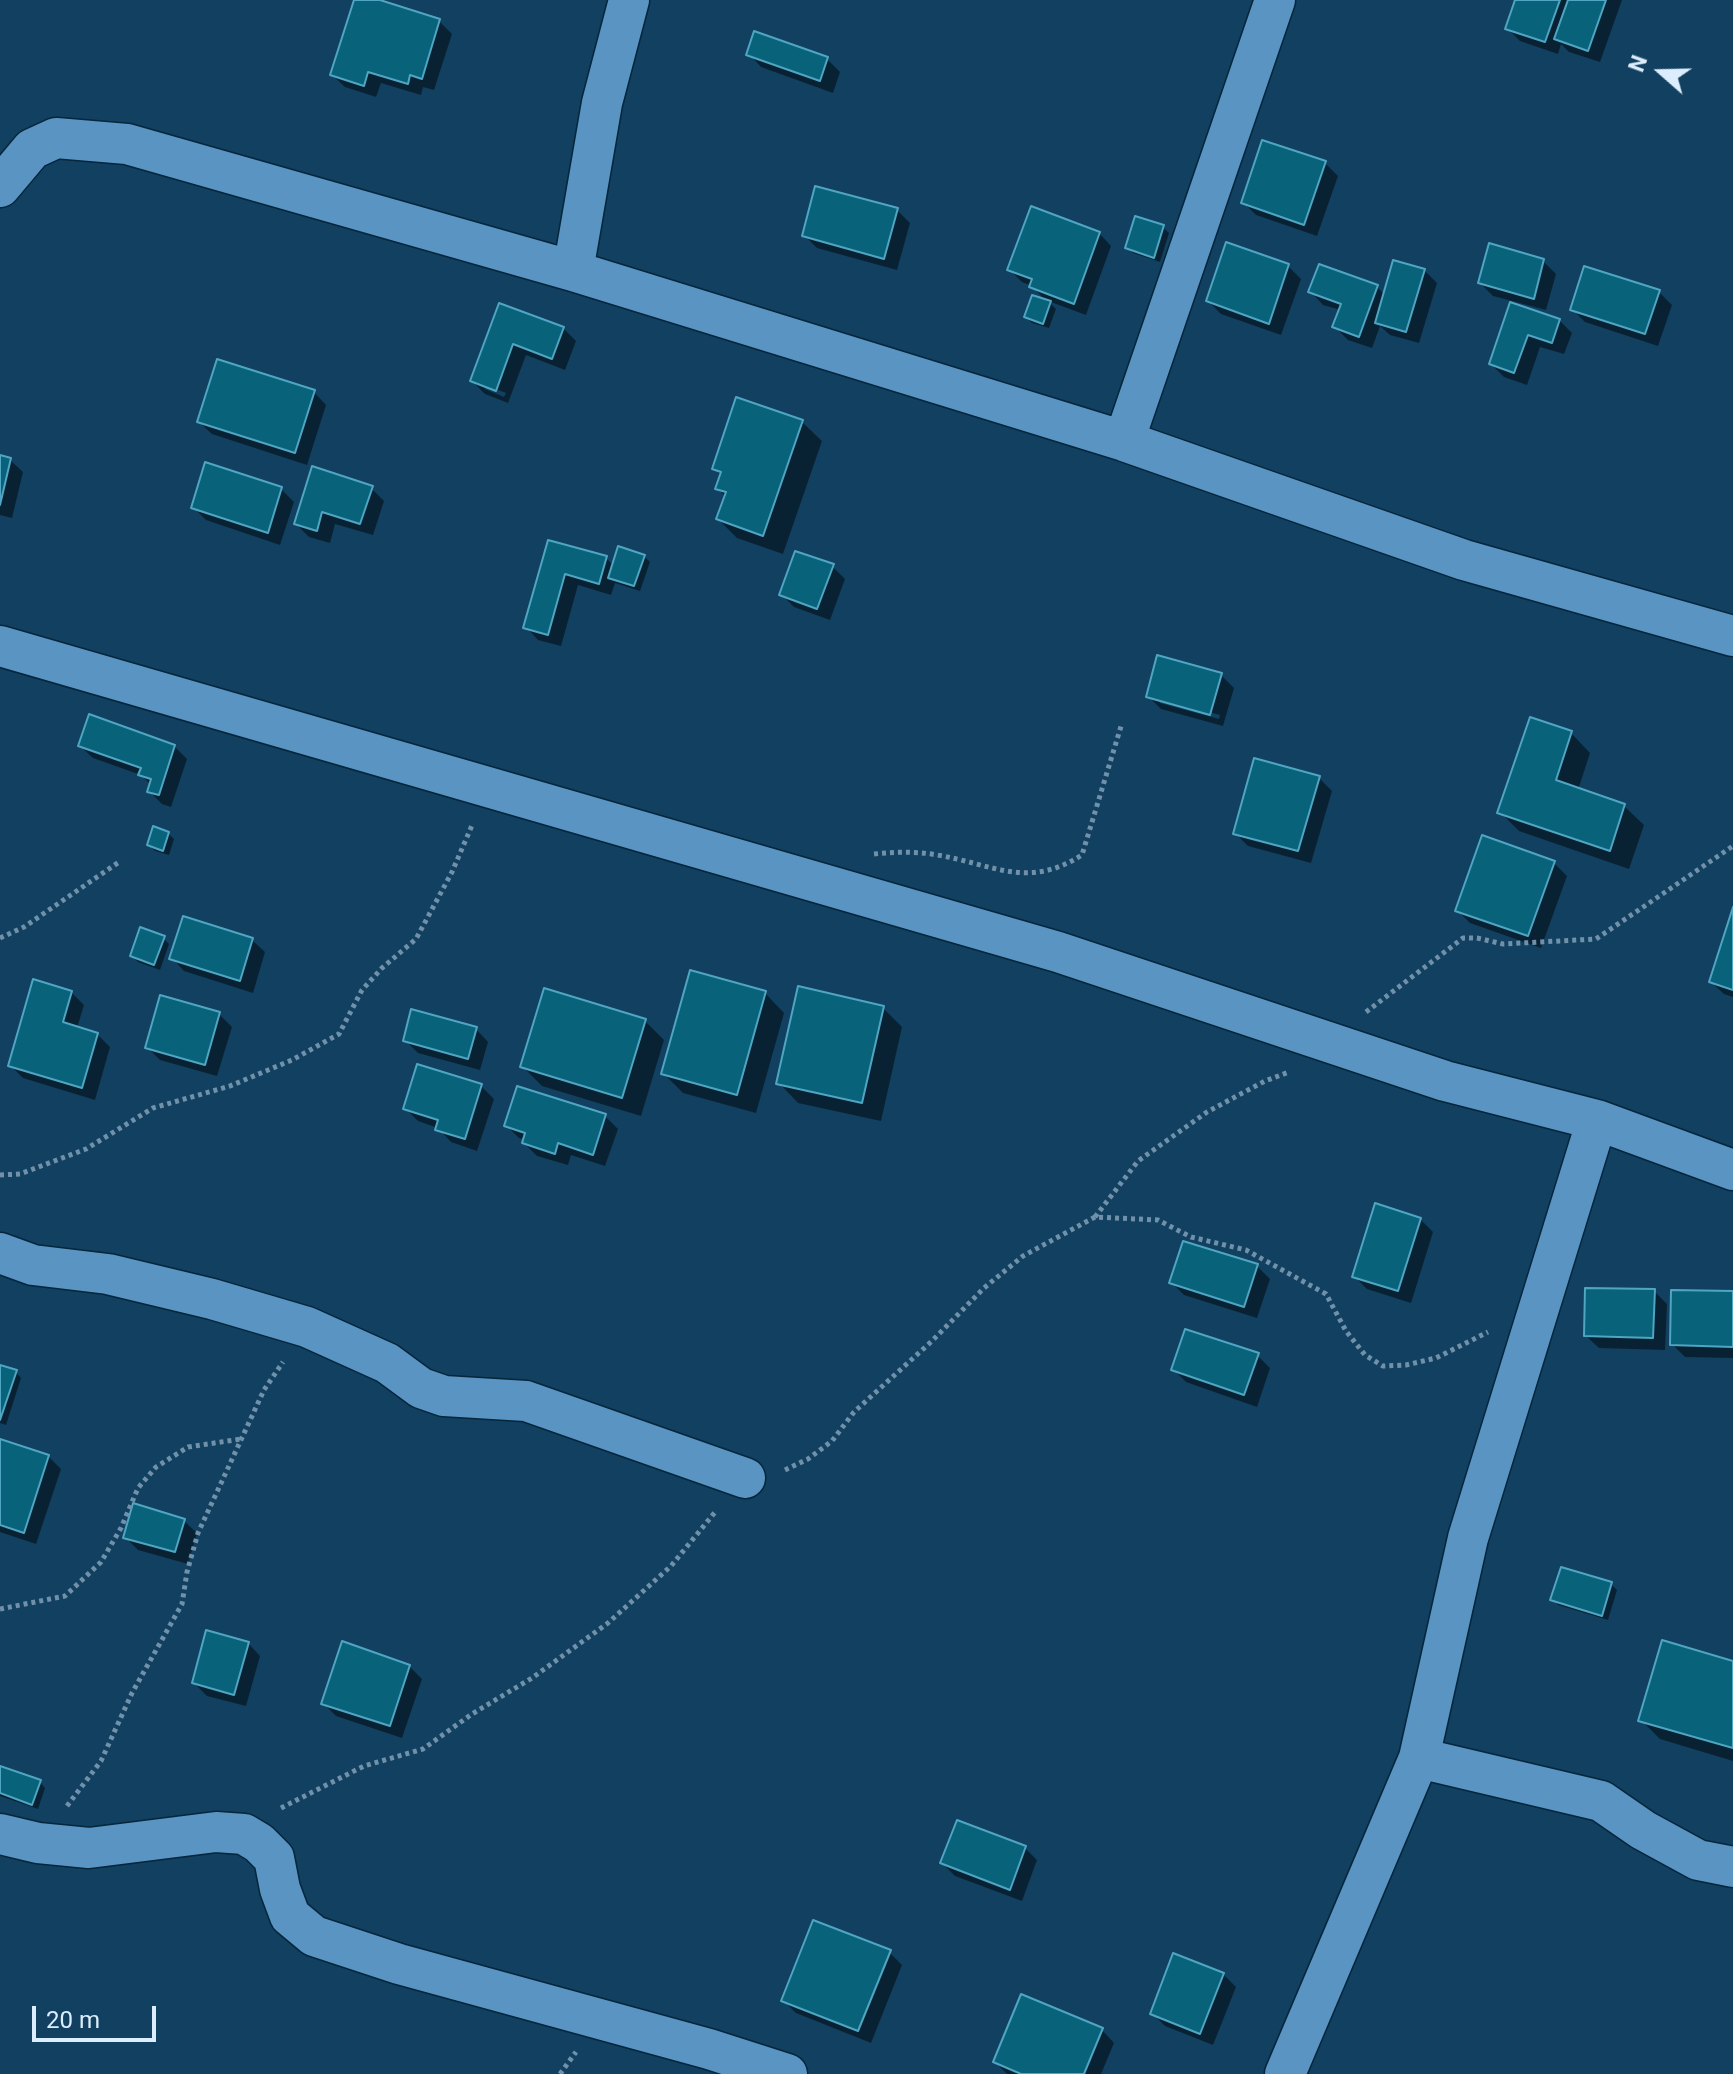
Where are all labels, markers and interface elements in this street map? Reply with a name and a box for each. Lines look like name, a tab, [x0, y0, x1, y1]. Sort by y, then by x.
north arrow	[1621, 32, 1701, 112]
text: N	[1624, 52, 1652, 75]
scale bar	[36, 1990, 160, 2040]
text: 20 m	[46, 2006, 100, 2034]

